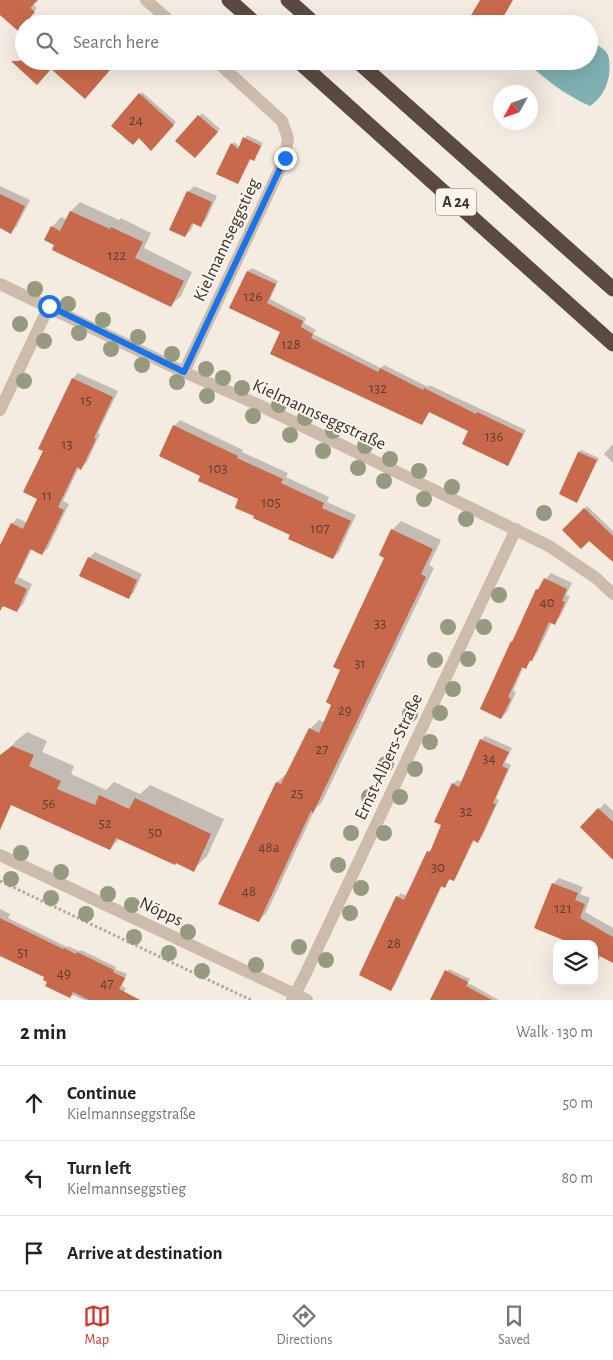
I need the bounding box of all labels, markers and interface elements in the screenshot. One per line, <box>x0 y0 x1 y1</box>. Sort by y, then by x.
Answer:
search box <box>15 15 598 70</box>
icon: search <box>33 29 61 57</box>
text: Search here <box>73 33 159 52</box>
north arrow <box>493 85 538 130</box>
house number: 24 <box>129 113 143 128</box>
route end <box>274 147 297 170</box>
street label: Kielmannseggstieg <box>191 175 264 304</box>
road number: A 24 <box>436 188 476 216</box>
house number: 122 <box>108 248 127 263</box>
house number: 126 <box>243 289 263 304</box>
route start <box>38 295 61 318</box>
house number: 128 <box>281 337 301 352</box>
street label: Kielmannseggstraße <box>250 376 388 454</box>
house number: 132 <box>369 381 387 396</box>
house number: 15 <box>80 393 92 408</box>
house number: 136 <box>485 429 503 444</box>
house number: 13 <box>61 437 73 452</box>
house number: 103 <box>208 461 228 476</box>
house number: 11 <box>42 488 52 503</box>
house number: 105 <box>261 495 281 510</box>
house number: 107 <box>310 521 330 536</box>
house number: 40 <box>539 595 555 610</box>
house number: 33 <box>374 616 386 631</box>
house number: 31 <box>354 656 366 671</box>
street label: Ernst-Albers-Straße <box>352 691 426 823</box>
house number: 29 <box>338 703 352 718</box>
house number: 27 <box>315 742 329 757</box>
house number: 34 <box>482 751 496 766</box>
house number: 25 <box>290 786 304 801</box>
house number: 56 <box>42 796 56 811</box>
house number: 32 <box>459 804 473 819</box>
house number: 52 <box>98 816 112 831</box>
house number: 50 <box>148 825 162 840</box>
house number: 48a <box>258 840 280 855</box>
house number: 30 <box>431 860 445 875</box>
house number: 48 <box>242 884 256 899</box>
street label: Nöpps <box>136 894 186 930</box>
house number: 121 <box>554 901 572 916</box>
house number: 28 <box>387 936 401 951</box>
map controls <box>553 940 598 985</box>
button: layers <box>553 940 598 985</box>
house number: 51 <box>17 945 29 960</box>
house number: 49 <box>57 966 71 981</box>
house number: 47 <box>100 976 114 991</box>
text: 2 min <box>20 1022 67 1043</box>
text: Walk · 130 m <box>516 1024 593 1040</box>
text: Continue <box>67 1084 136 1103</box>
icon: ahead <box>20 1089 48 1117</box>
text: 50 m <box>562 1095 593 1111</box>
text: Kielmannseggstraße <box>67 1106 196 1122</box>
text: Turn left <box>67 1159 131 1178</box>
icon: left <box>20 1164 48 1192</box>
text: 80 m <box>562 1170 593 1186</box>
text: Kielmannseggstieg <box>67 1181 186 1197</box>
icon: arrive <box>20 1239 48 1267</box>
text: Arrive at destination <box>67 1244 223 1263</box>
tab: Map <box>83 1302 111 1349</box>
tab: Directions <box>277 1302 332 1349</box>
tab: Saved <box>498 1302 530 1349</box>

